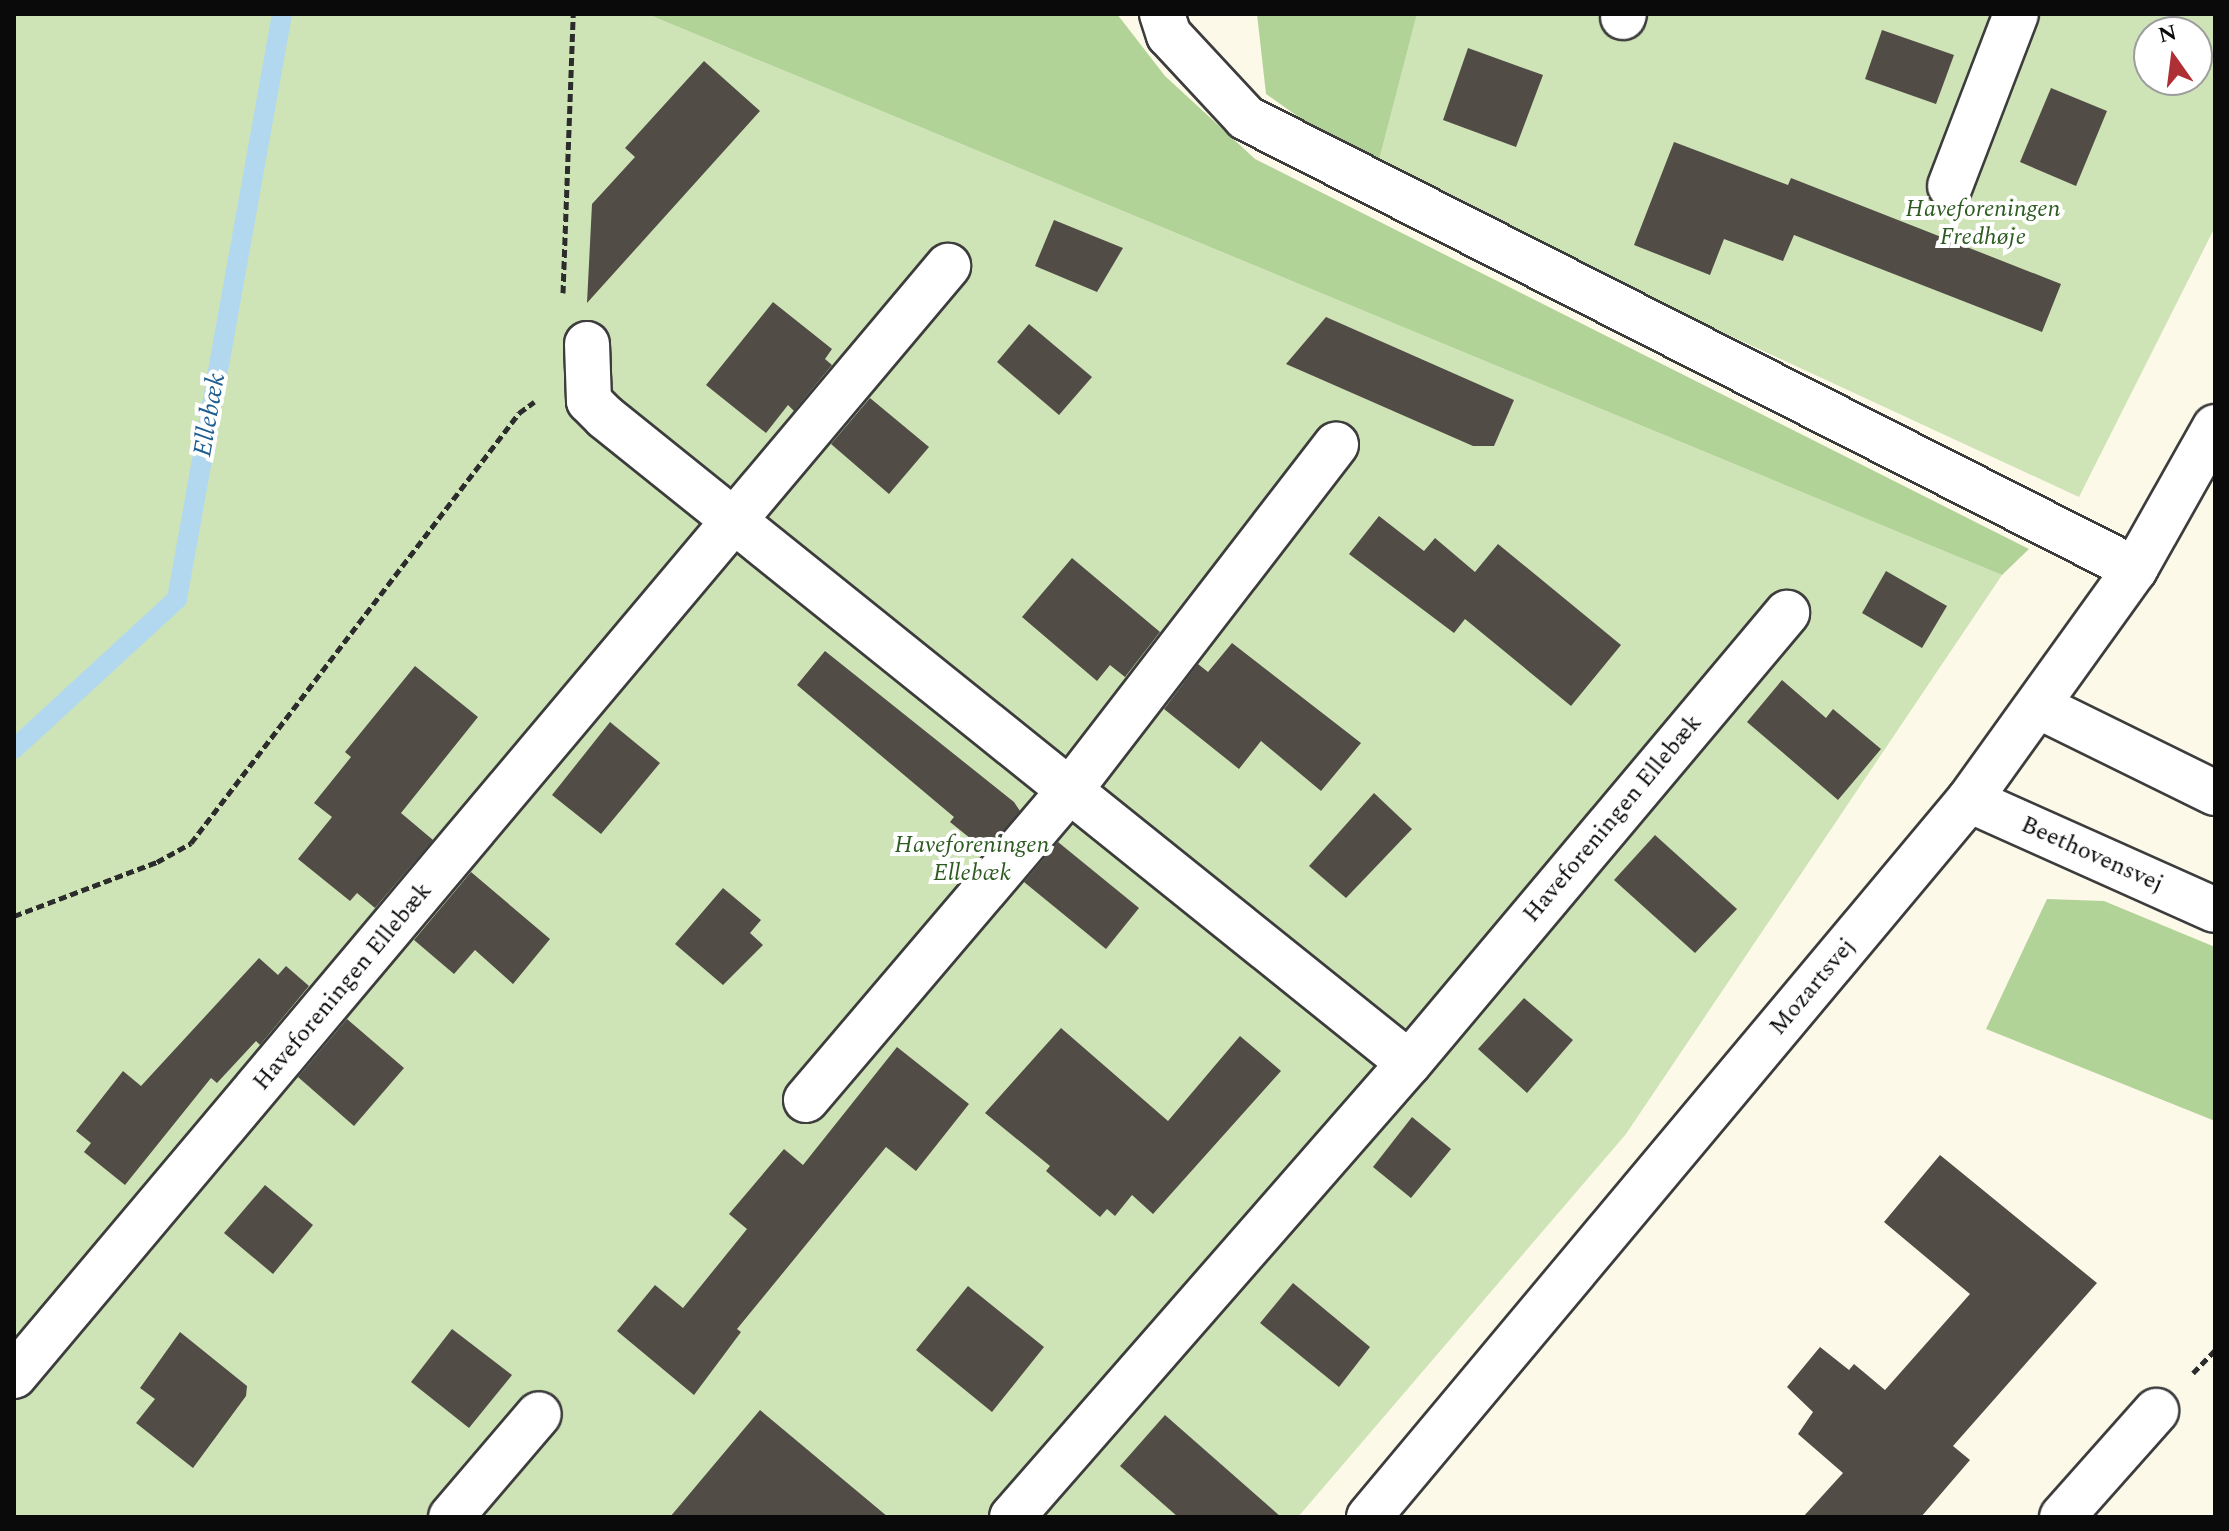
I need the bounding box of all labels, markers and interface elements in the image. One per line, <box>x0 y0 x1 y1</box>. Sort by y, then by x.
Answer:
north arrow <box>2133 16 2213 96</box>
text: N <box>2155 16 2180 52</box>
park label: Haveforeningen Fredhøje <box>1906 196 2060 252</box>
water label: Ellebæk <box>187 371 233 459</box>
street label: Haveforeningen Ellebæk <box>1518 709 1708 929</box>
street label: Beethovensvej <box>2016 811 2168 899</box>
park label: Haveforeningen Ellebæk <box>895 832 1049 888</box>
street label: Haveforeningen Ellebæk <box>248 877 438 1097</box>
street label: Mozartsvej <box>1764 933 1862 1041</box>

